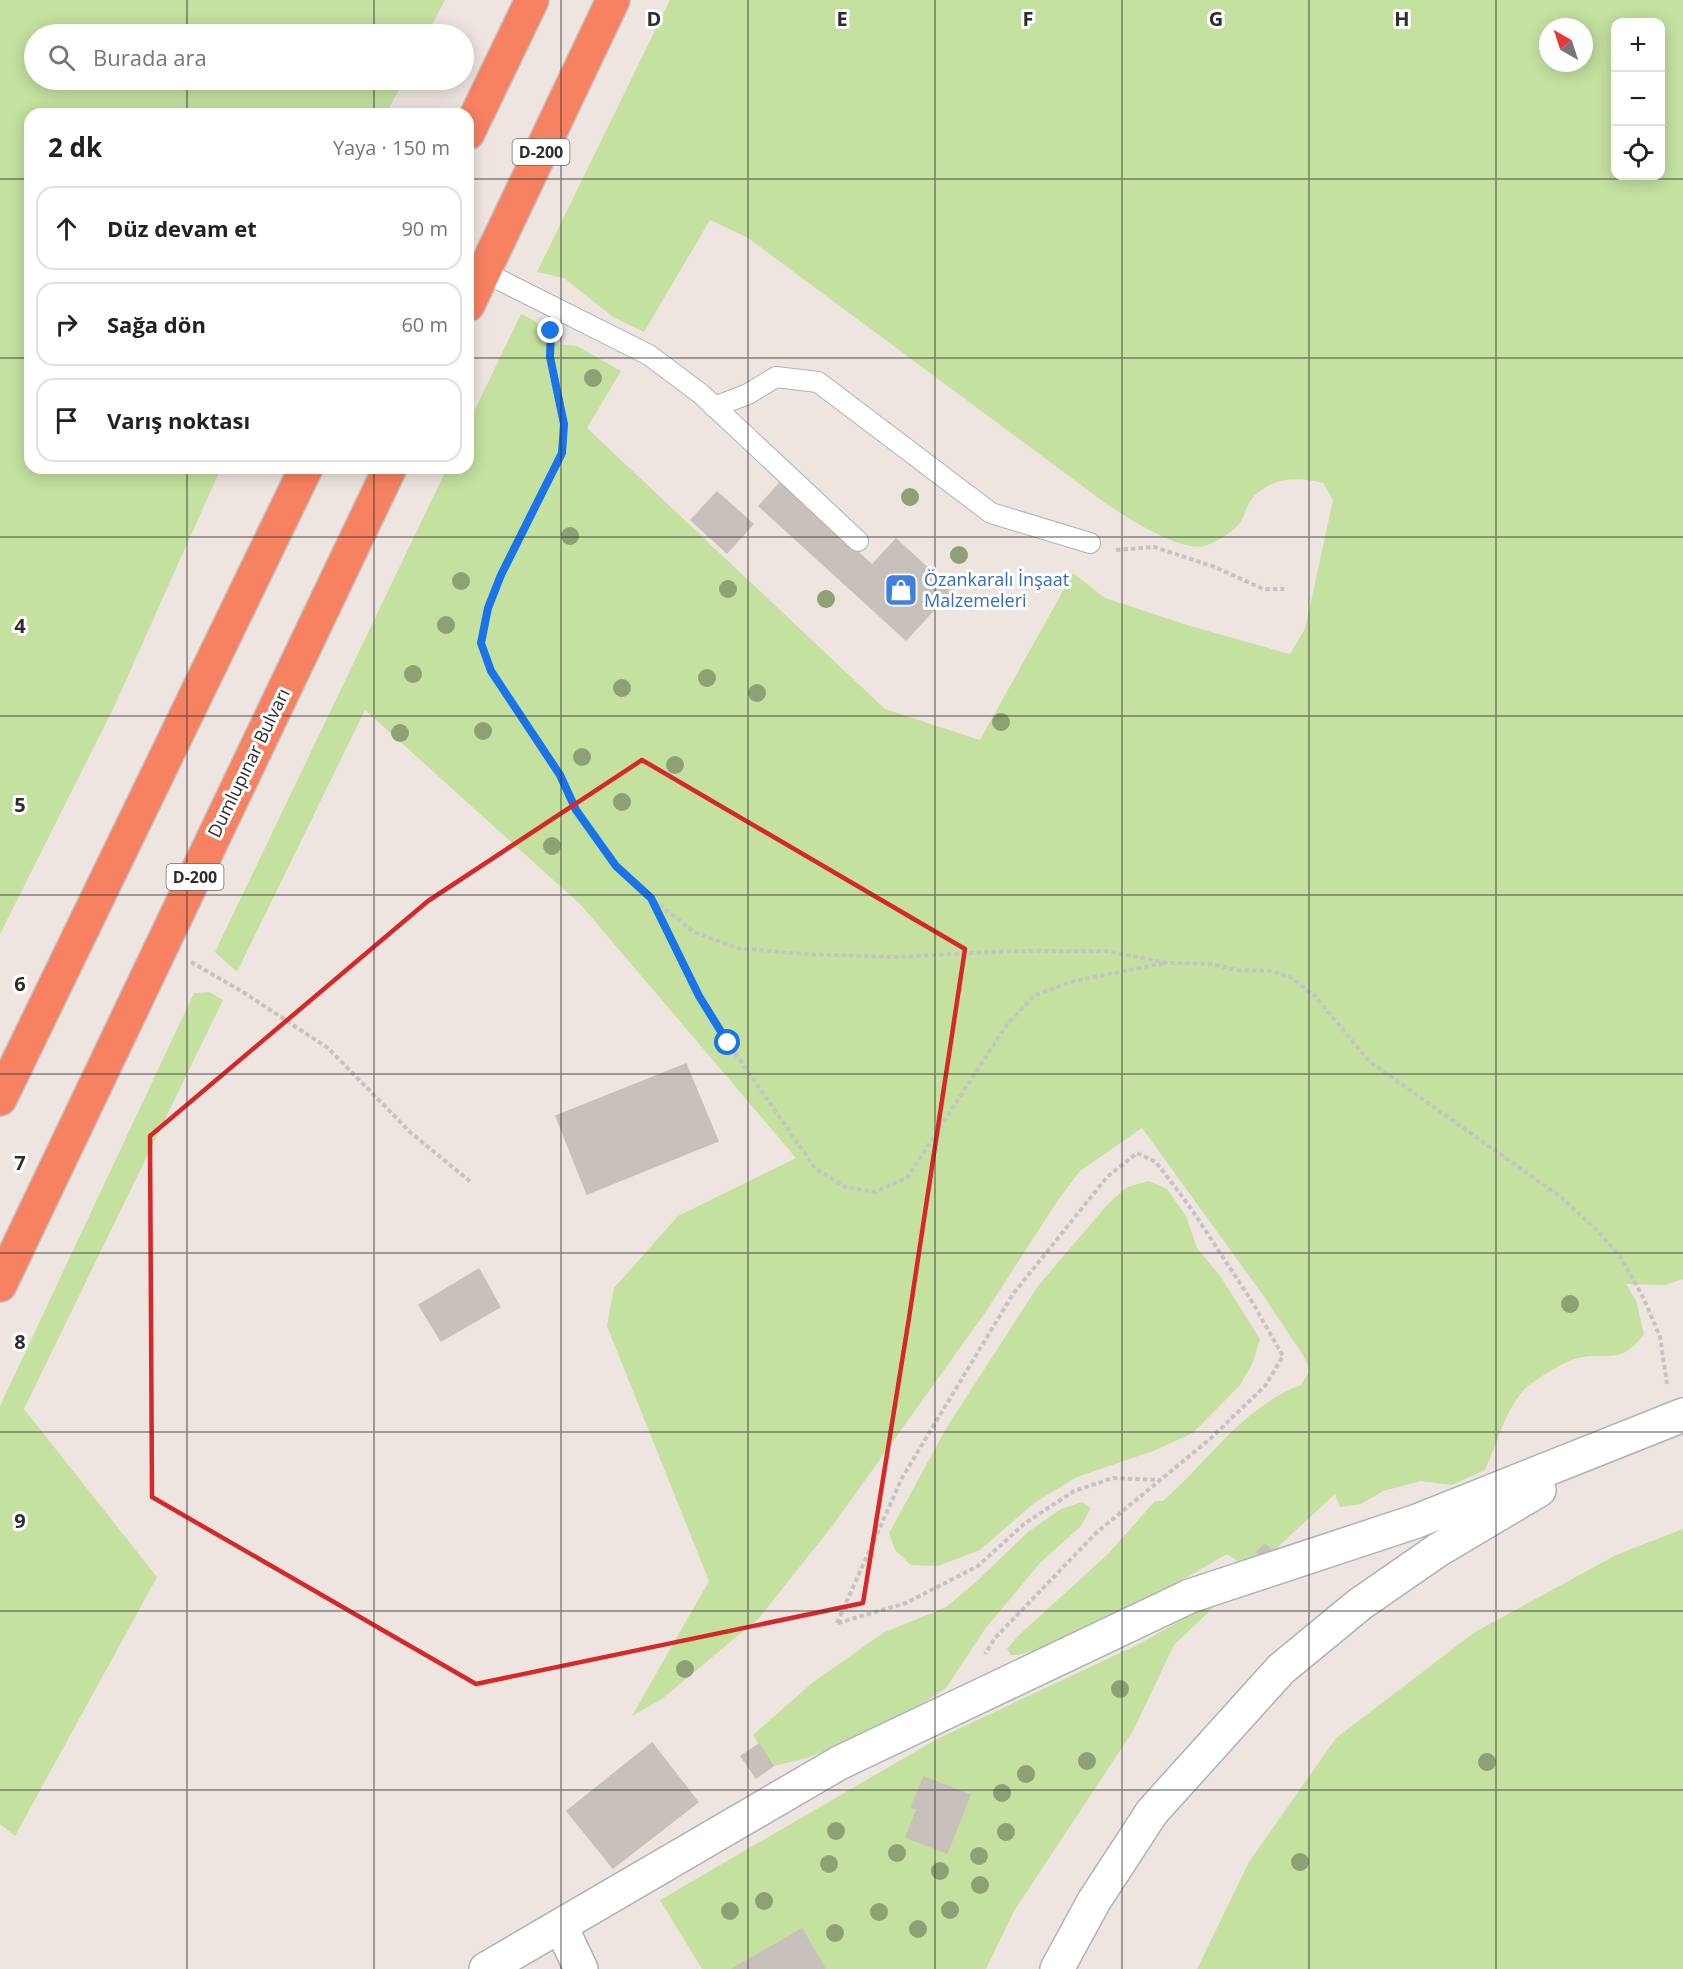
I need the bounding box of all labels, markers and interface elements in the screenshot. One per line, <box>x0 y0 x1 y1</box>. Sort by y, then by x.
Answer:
text: D <box>647 5 661 32</box>
text: E <box>836 5 848 32</box>
text: F <box>1023 5 1033 32</box>
text: G <box>1209 5 1223 32</box>
text: H <box>1394 5 1410 32</box>
north arrow <box>1539 18 1593 72</box>
map controls <box>1611 18 1665 180</box>
button: + <box>1611 18 1665 72</box>
search box <box>24 24 474 90</box>
icon: search <box>45 41 78 74</box>
text: Burada ara <box>93 42 207 72</box>
button: − <box>1611 72 1665 126</box>
button: locate <box>1611 126 1665 180</box>
text: 2 dk <box>48 129 102 165</box>
text: Yaya · 150 m <box>333 134 450 161</box>
road number: D-200 <box>512 139 570 165</box>
icon: ahead <box>50 212 83 245</box>
text: Düz devam et <box>107 213 257 243</box>
text: 90 m <box>401 215 448 242</box>
icon: right <box>50 308 83 341</box>
text: Sağa dön <box>107 309 206 339</box>
text: 60 m <box>401 311 448 338</box>
route end <box>537 317 563 343</box>
icon: arrive <box>50 404 83 437</box>
text: Varış noktası <box>107 405 250 435</box>
place label: Özankaralı İnşaat Malzemeleri <box>924 567 1069 612</box>
shop icon: Özankaralı İnşaat Malzemeleri <box>883 572 919 608</box>
text: 4 <box>14 612 26 639</box>
street label: Dumlupınar Bulvarı <box>202 684 295 841</box>
text: 5 <box>14 791 26 818</box>
road number: D-200 <box>166 864 224 890</box>
text: 6 <box>14 970 26 997</box>
route start <box>714 1029 740 1055</box>
text: 7 <box>14 1149 26 1176</box>
text: 8 <box>14 1328 26 1355</box>
text: 9 <box>14 1507 26 1534</box>

